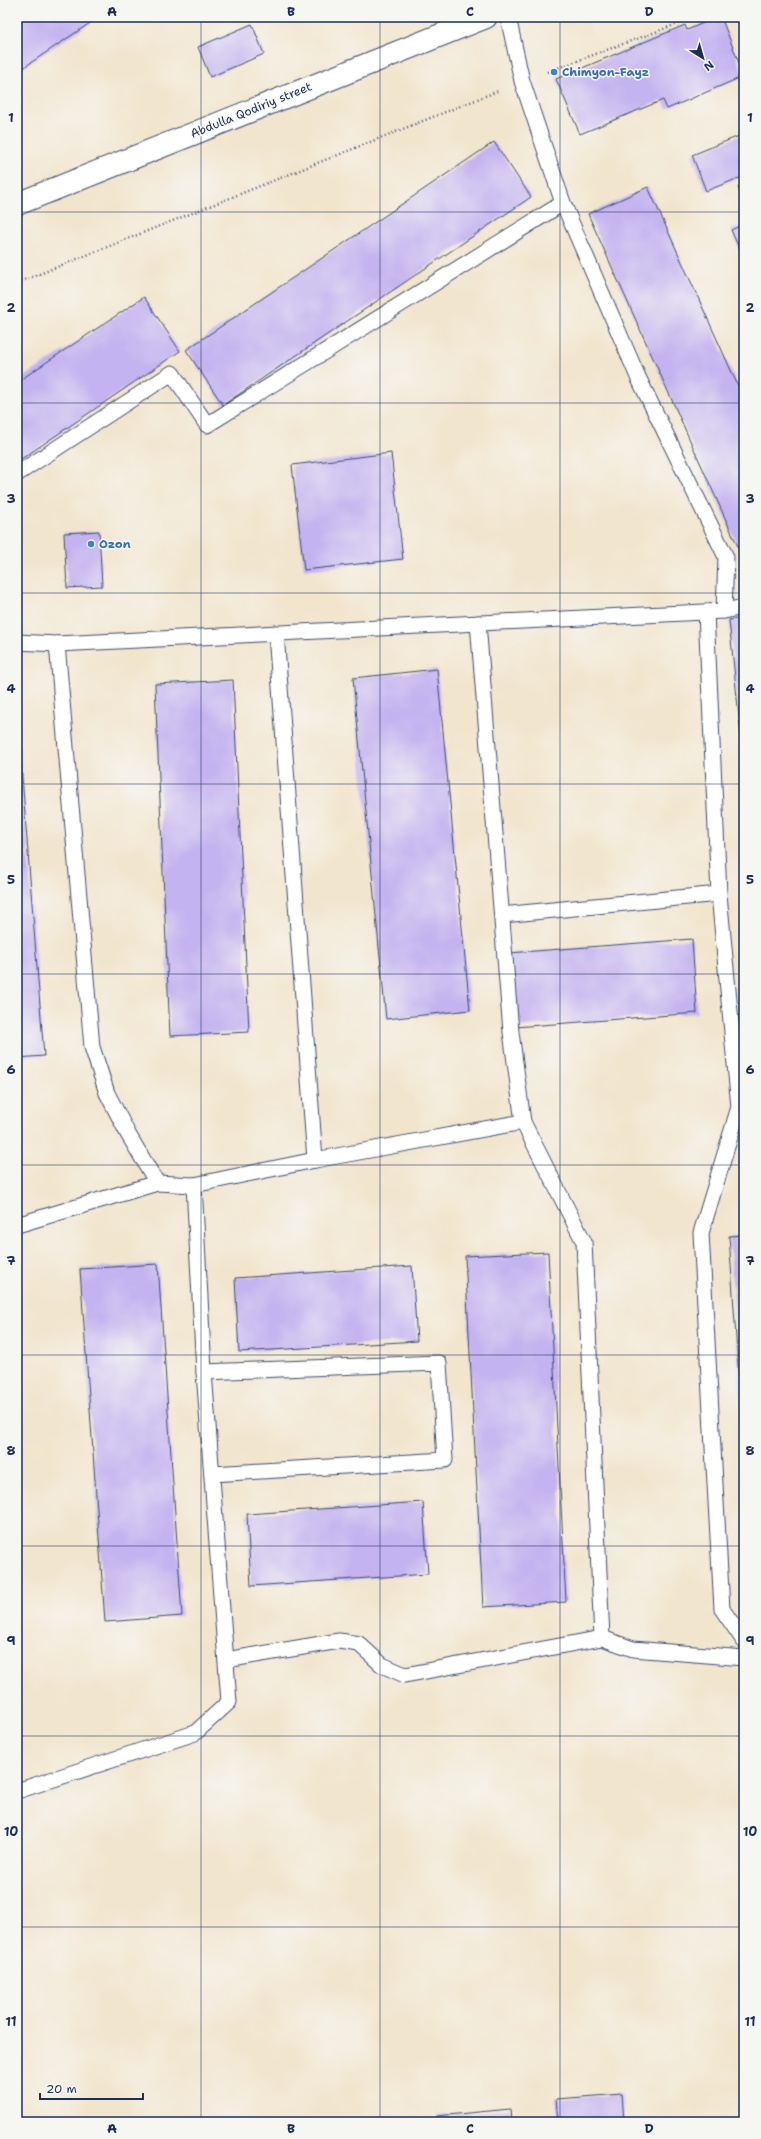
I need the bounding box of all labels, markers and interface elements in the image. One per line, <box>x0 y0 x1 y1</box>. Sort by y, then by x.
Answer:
text: A <box>107 3 117 20</box>
text: B <box>287 3 295 20</box>
text: C <box>466 3 474 20</box>
text: D <box>644 3 654 20</box>
north arrow <box>683 38 723 78</box>
text: N <box>700 57 717 74</box>
place label: Chimyon-Fayz <box>562 64 649 80</box>
marker: Chimyon-Fayz <box>549 67 559 77</box>
street label: Abdulla Qodiriy street <box>188 78 314 142</box>
text: 1 <box>8 109 14 126</box>
text: 1 <box>747 109 753 126</box>
text: 2 <box>6 299 16 316</box>
text: 2 <box>745 299 755 316</box>
text: 3 <box>6 490 16 507</box>
text: 3 <box>745 490 755 507</box>
place label: Ozon <box>99 536 131 552</box>
marker: Ozon <box>86 539 96 549</box>
text: 4 <box>6 680 16 697</box>
text: 4 <box>745 680 755 697</box>
text: 5 <box>7 871 15 888</box>
text: 5 <box>746 871 754 888</box>
text: 6 <box>6 1061 16 1078</box>
text: 6 <box>745 1061 755 1078</box>
text: 7 <box>6 1252 16 1269</box>
text: 7 <box>745 1252 755 1269</box>
text: 8 <box>6 1442 16 1459</box>
text: 8 <box>745 1442 755 1459</box>
text: 9 <box>6 1632 16 1649</box>
text: 9 <box>745 1632 755 1649</box>
text: 10 <box>4 1823 18 1840</box>
text: 10 <box>743 1823 757 1840</box>
text: 11 <box>5 2013 17 2030</box>
text: 11 <box>744 2013 756 2030</box>
scale bar <box>40 2075 143 2101</box>
text: 20 m <box>46 2081 77 2097</box>
text: A <box>107 2120 117 2137</box>
text: B <box>287 2120 295 2137</box>
text: C <box>466 2120 474 2137</box>
text: D <box>644 2120 654 2137</box>

